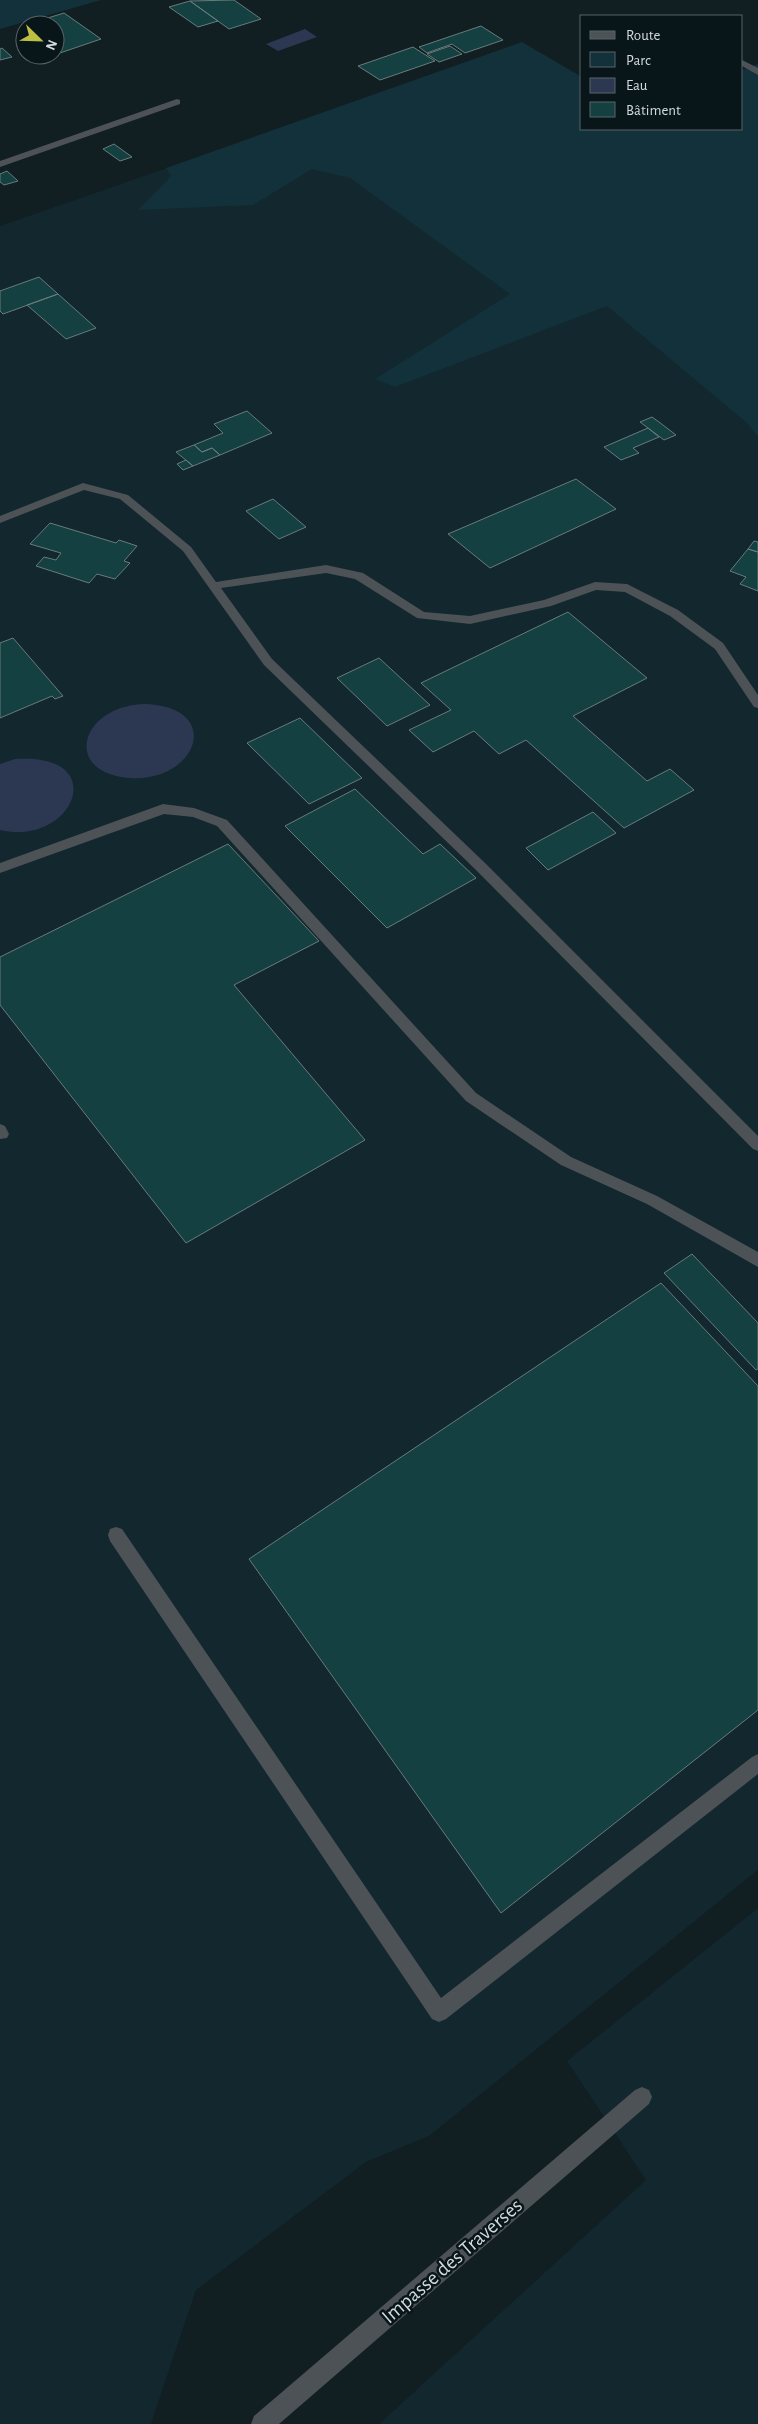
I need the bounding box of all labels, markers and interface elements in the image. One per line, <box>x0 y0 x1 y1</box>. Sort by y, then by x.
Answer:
north arrow <box>15 15 65 65</box>
legend <box>580 15 743 130</box>
text: Route <box>626 28 660 43</box>
text: N <box>43 37 59 52</box>
text: Parc <box>626 53 651 68</box>
text: Eau <box>626 78 648 93</box>
text: Bâtiment <box>626 103 681 118</box>
street label: Impasse des Traverses <box>378 2195 526 2327</box>

